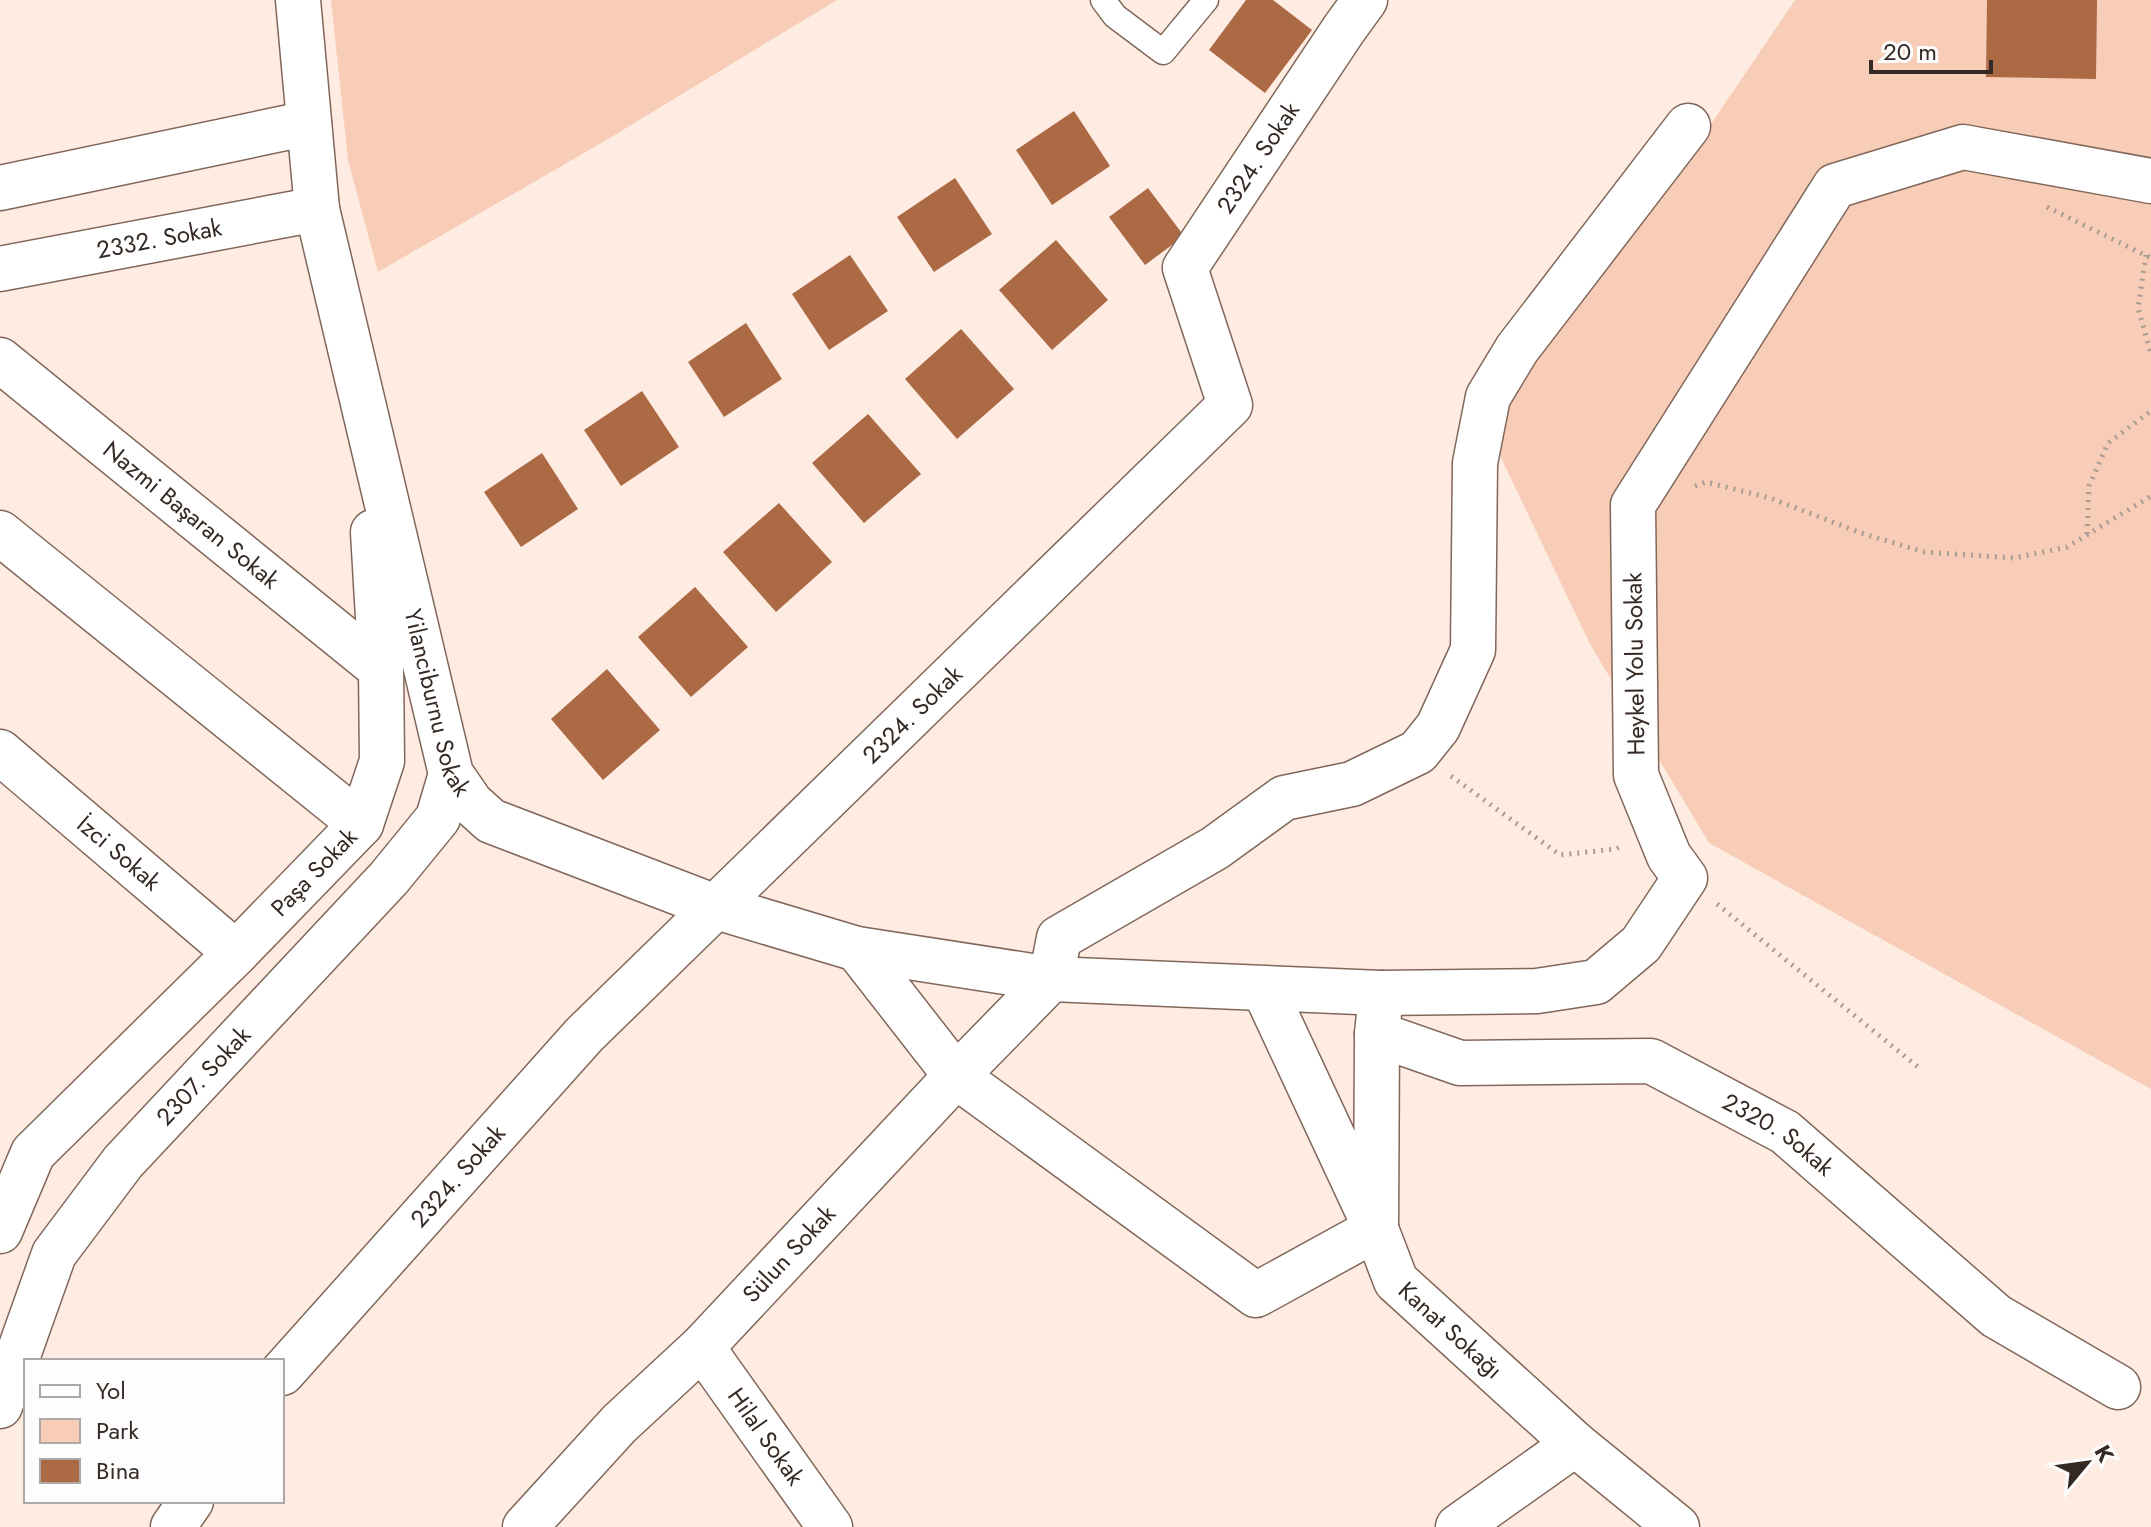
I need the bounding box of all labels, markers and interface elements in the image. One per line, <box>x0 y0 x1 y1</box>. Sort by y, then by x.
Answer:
scale bar <box>1871 24 1991 74</box>
text: 20 m <box>1883 34 1937 69</box>
street label: 2324. Sokak <box>1208 94 1308 221</box>
street label: 2332. Sokak <box>93 209 225 267</box>
street label: Nazmi Başaran Sokak <box>96 432 287 597</box>
street label: Heykel Yolu Sokak <box>1615 572 1654 756</box>
street label: Yilanciburnu Sokak <box>395 605 480 804</box>
street label: 2324. Sokak <box>854 657 970 771</box>
street label: İzci Sokak <box>70 807 169 899</box>
street label: Paşa Sokak <box>262 819 365 924</box>
street label: 2307. Sokak <box>148 1018 259 1133</box>
street label: 2320. Sokak <box>1716 1084 1842 1184</box>
street label: 2324. Sokak <box>402 1116 513 1235</box>
street label: Sülun Sokak <box>734 1197 844 1310</box>
street label: Kanat Sokağı <box>1391 1273 1511 1387</box>
legend <box>24 1359 284 1503</box>
text: Yol <box>96 1373 126 1408</box>
street label: Hilal Sokak <box>719 1381 813 1493</box>
text: Park <box>96 1413 139 1448</box>
north arrow <box>2047 1423 2127 1503</box>
text: K <box>2087 1439 2123 1468</box>
text: Bina <box>96 1453 140 1488</box>

